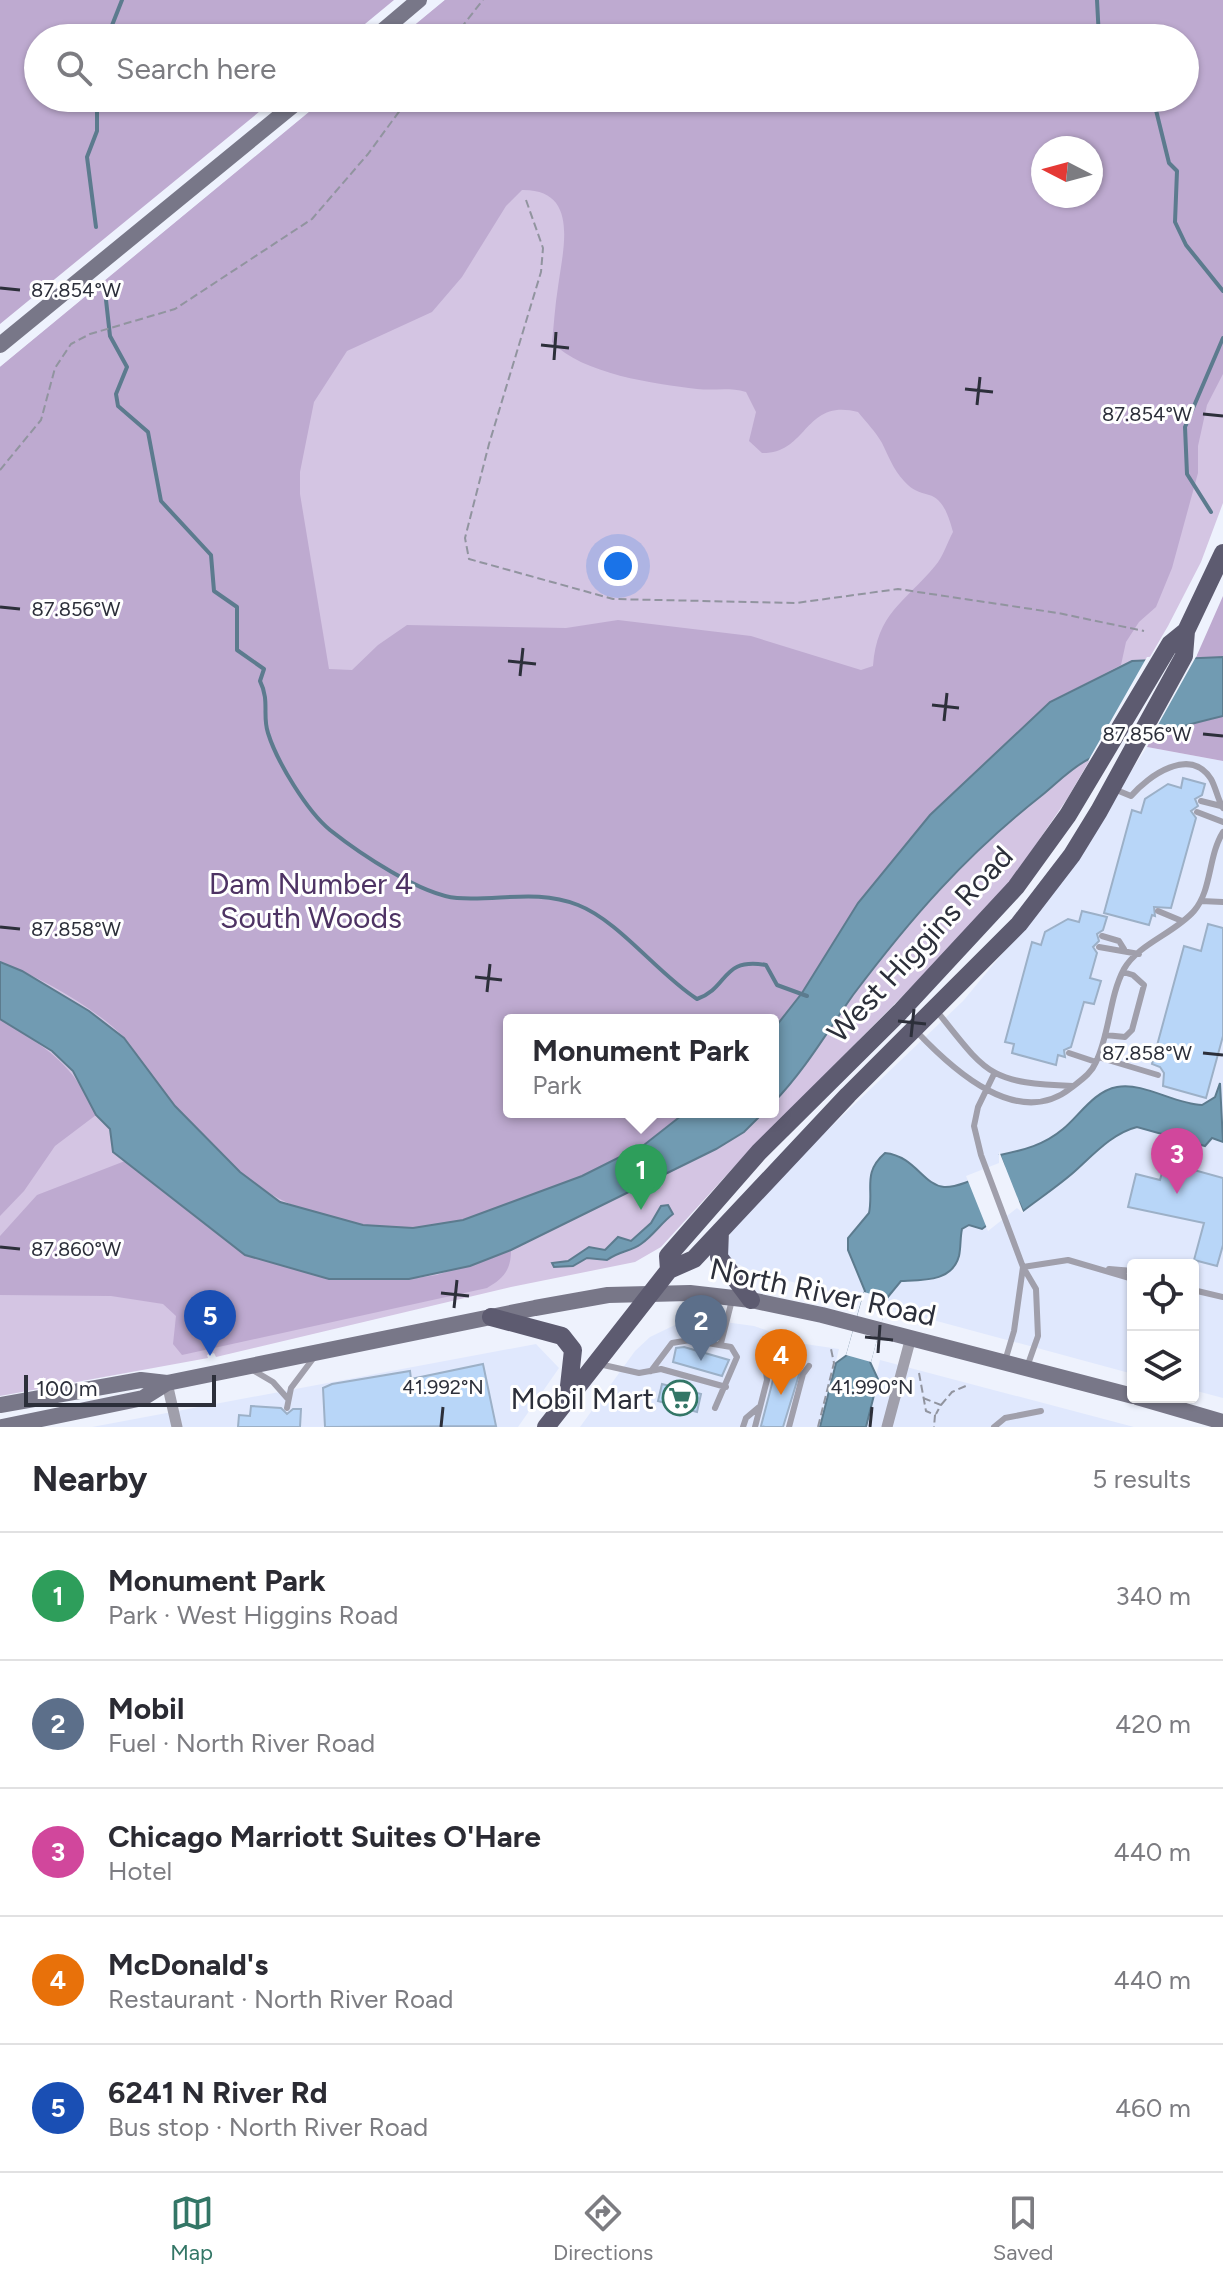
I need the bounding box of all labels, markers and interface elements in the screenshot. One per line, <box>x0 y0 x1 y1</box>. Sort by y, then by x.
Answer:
search box <box>24 24 1199 112</box>
icon: search <box>52 46 96 90</box>
text: Search here <box>116 50 276 87</box>
north arrow <box>1031 136 1103 208</box>
text: 87.854°W <box>31 278 121 302</box>
text: 87.854°W <box>1102 402 1192 426</box>
your location <box>598 546 638 586</box>
text: 87.856°W <box>32 597 120 621</box>
text: 87.856°W <box>1103 722 1191 746</box>
street label: West Higgins Road <box>819 838 1021 1050</box>
park label: Dam Number 4 South Woods <box>209 865 413 936</box>
text: 87.858°W <box>31 917 121 941</box>
popup <box>503 1014 779 1118</box>
text: Monument Park <box>532 1032 750 1069</box>
text: 87.858°W <box>1102 1041 1192 1065</box>
text: Park <box>532 1069 582 1101</box>
pin: 3 <box>1151 1128 1203 1194</box>
pin: 1 <box>615 1144 667 1210</box>
text: 87.860°W <box>31 1237 121 1261</box>
street label: North River Road <box>707 1250 939 1334</box>
map controls <box>1127 1259 1199 1403</box>
button: locate <box>1127 1259 1199 1331</box>
pin: 5 <box>184 1290 236 1356</box>
pin: 2 <box>675 1295 727 1361</box>
pin: 4 <box>755 1329 807 1395</box>
button: layers <box>1127 1331 1199 1403</box>
scale bar <box>24 1371 216 1407</box>
text: 100 m <box>36 1375 97 1402</box>
text: 41.992°N <box>402 1375 484 1399</box>
text: 41.990°N <box>830 1375 914 1399</box>
supermarket icon: Mobil Mart <box>661 1379 699 1417</box>
place label: Mobil Mart <box>511 1380 654 1417</box>
text: Nearby <box>32 1459 147 1500</box>
text: 5 results <box>1092 1463 1191 1495</box>
text: Monument Park <box>108 1562 326 1599</box>
text: 1 <box>53 1580 63 1612</box>
text: 340 m <box>1115 1580 1191 1612</box>
text: Park · West Higgins Road <box>108 1599 398 1631</box>
text: Mobil <box>108 1690 184 1727</box>
text: 2 <box>50 1708 66 1740</box>
text: 420 m <box>1115 1708 1191 1740</box>
text: Fuel · North River Road <box>108 1727 375 1759</box>
text: Chicago Marriott Suites O'Hare <box>108 1818 541 1855</box>
text: 3 <box>51 1836 65 1868</box>
text: 440 m <box>1113 1836 1191 1868</box>
text: Hotel <box>108 1855 172 1887</box>
text: McDonald's <box>108 1946 268 1983</box>
text: 4 <box>50 1964 66 1996</box>
text: 440 m <box>1113 1964 1191 1996</box>
text: Restaurant · North River Road <box>108 1983 453 2015</box>
text: 6241 N River Rd <box>108 2074 328 2111</box>
text: 5 <box>50 2092 66 2124</box>
text: 460 m <box>1115 2092 1191 2124</box>
text: Bus stop · North River Road <box>108 2111 428 2143</box>
tab: Map <box>170 2191 214 2266</box>
tab: Directions <box>553 2191 653 2266</box>
tab: Saved <box>993 2191 1053 2266</box>

